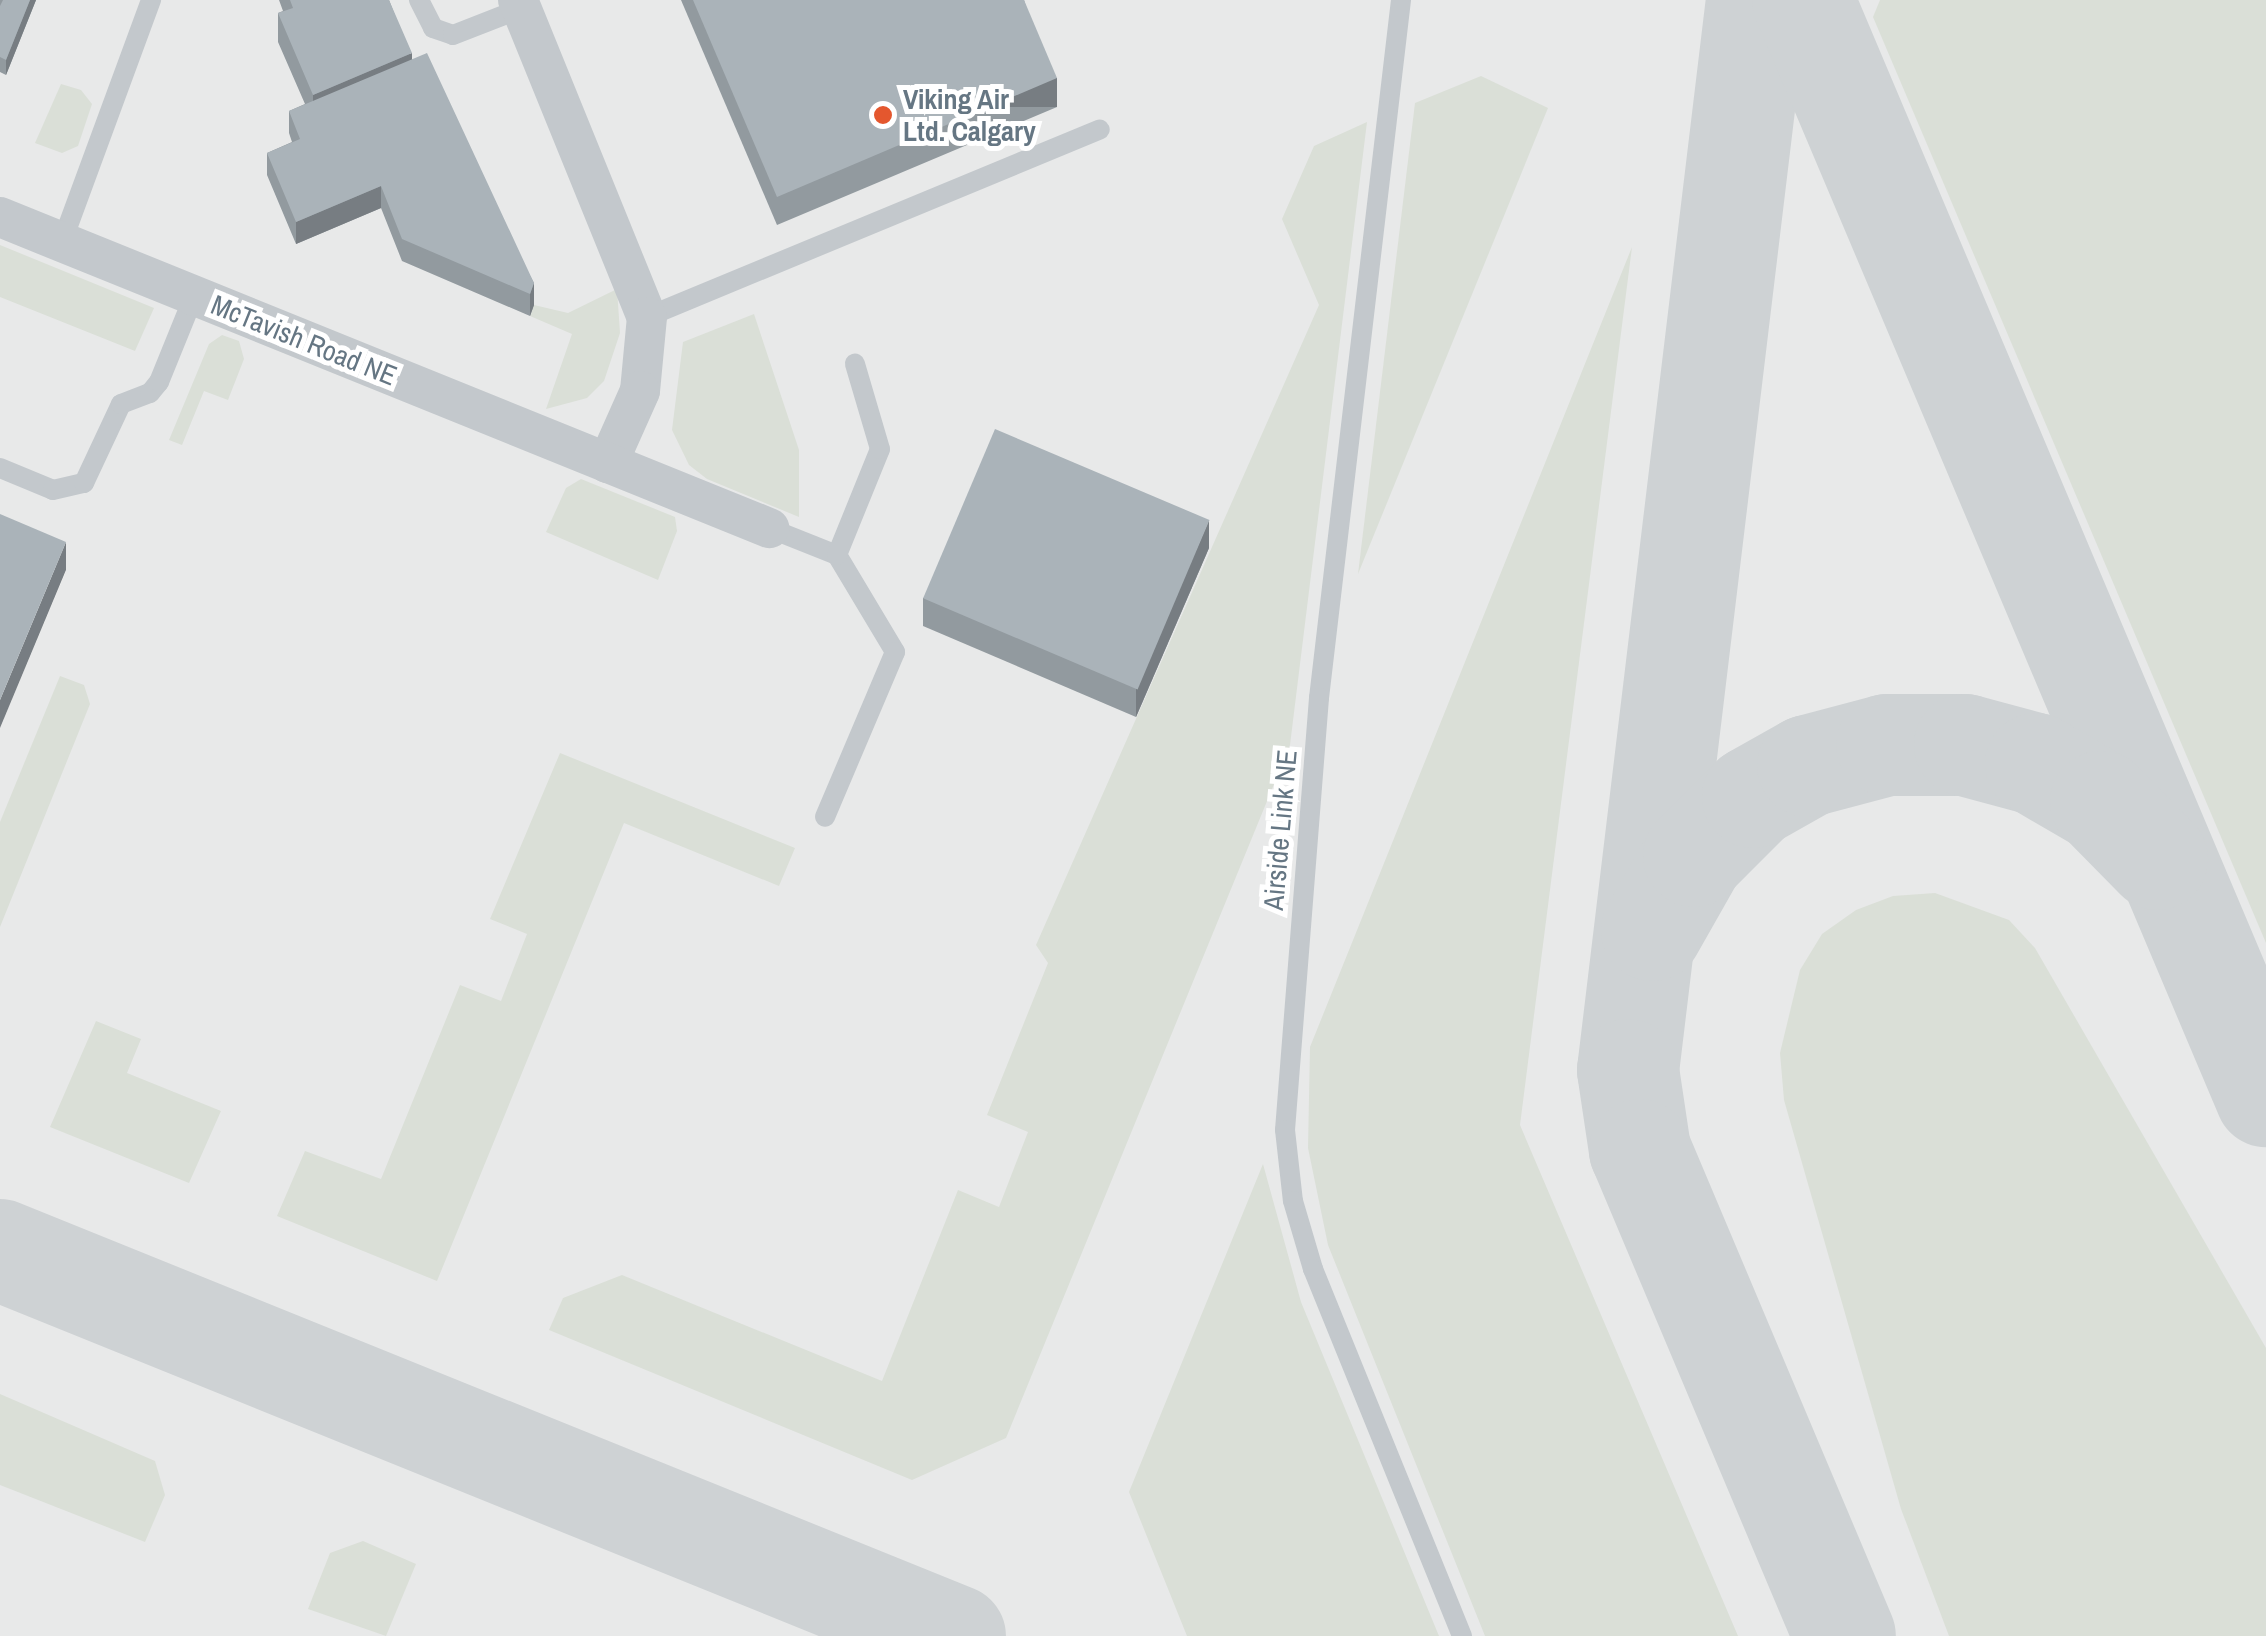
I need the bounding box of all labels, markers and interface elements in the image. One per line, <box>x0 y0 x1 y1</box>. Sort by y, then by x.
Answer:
place label: Viking Air Ltd. Calgary <box>903 82 1036 148</box>
marker: Viking Air Ltd. Calgary <box>872 104 894 126</box>
street label: McTavish Road NE <box>206 288 402 392</box>
street label: Airside Link NE <box>1256 748 1304 912</box>

